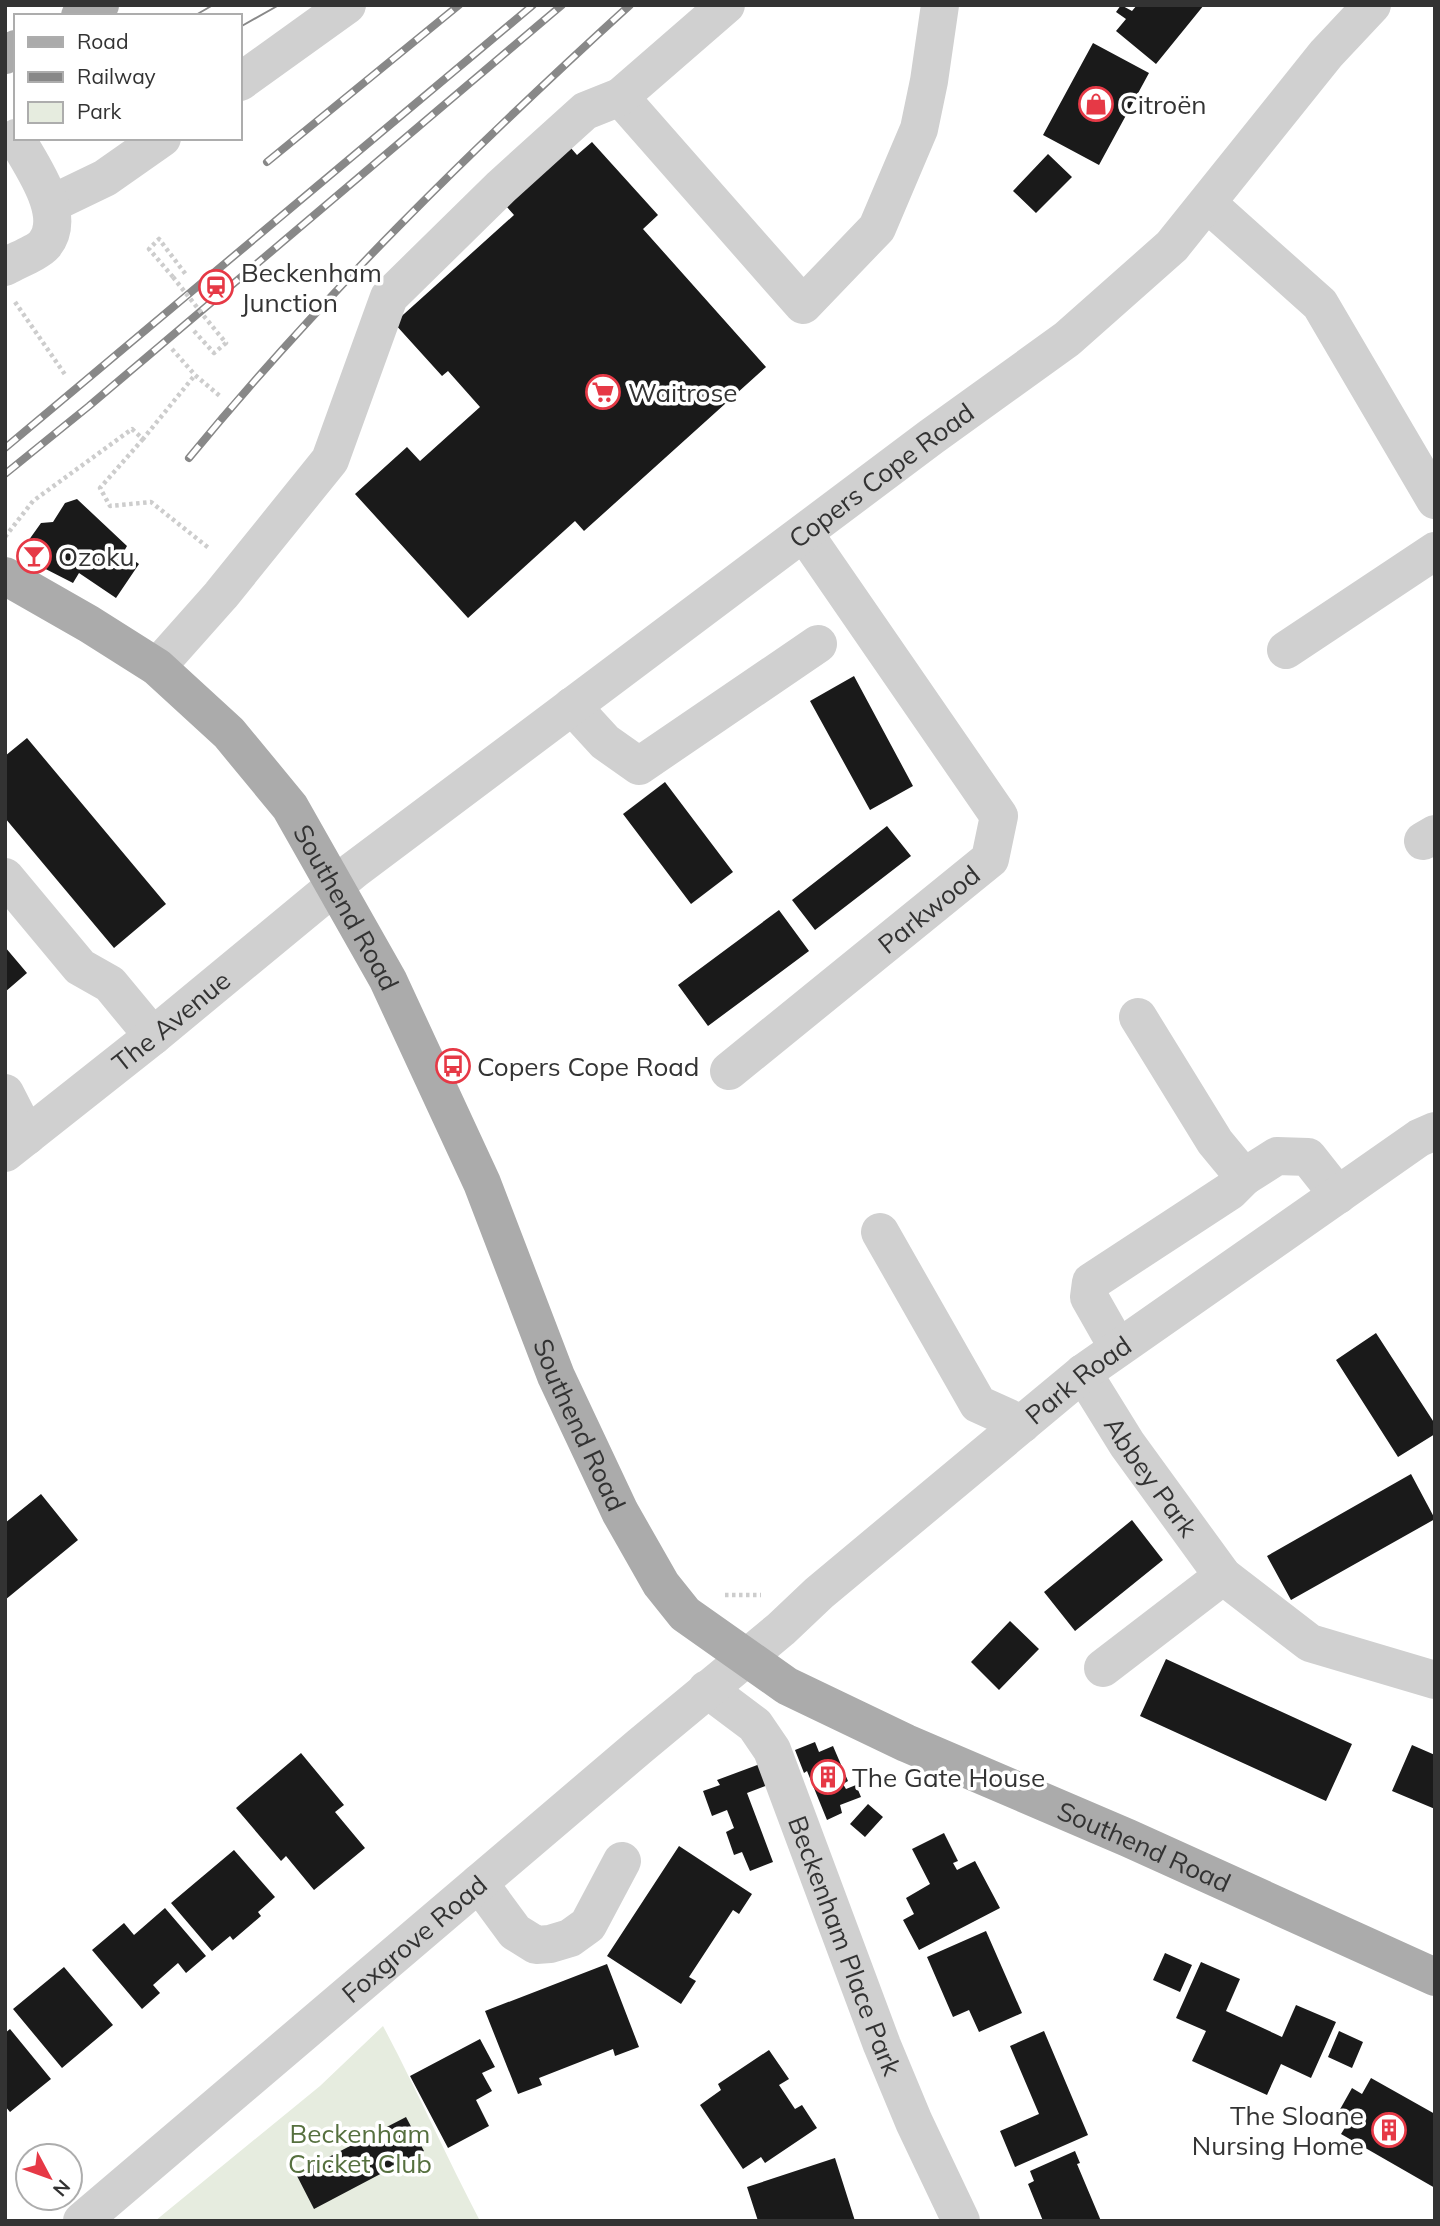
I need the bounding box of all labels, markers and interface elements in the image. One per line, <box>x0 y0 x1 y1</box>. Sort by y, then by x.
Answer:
legend <box>14 14 242 140</box>
text: Road <box>77 28 128 54</box>
text: Railway <box>77 63 156 89</box>
shop icon: Citroën <box>1077 85 1115 123</box>
place label: Citroën <box>1120 88 1207 121</box>
text: Park <box>77 98 121 124</box>
place label: Beckenham Junction <box>241 256 382 319</box>
station icon: Beckenham Junction <box>197 268 235 306</box>
supermarket icon: Waitrose <box>584 373 622 411</box>
place label: Waitrose <box>628 376 737 409</box>
street label: Copers Cope Road <box>782 395 980 555</box>
bar icon: Ozoku <box>15 537 53 575</box>
place label: Ozoku <box>58 540 135 573</box>
street label: Southend Road <box>287 818 407 995</box>
street label: Parkwood <box>871 858 986 960</box>
street label: The Avenue <box>105 963 236 1079</box>
bus stop icon: Copers Cope Road <box>434 1047 472 1085</box>
place label: Copers Cope Road <box>477 1050 699 1083</box>
street label: Park Road <box>1018 1328 1137 1431</box>
street label: Southend Road <box>527 1334 634 1516</box>
street label: Abbey Park <box>1097 1410 1206 1543</box>
building icon: The Gate House <box>809 1758 847 1796</box>
place label: The Gate House <box>852 1761 1045 1794</box>
street label: Southend Road <box>1053 1793 1236 1899</box>
street label: Beckenham Place Park <box>781 1811 909 2081</box>
street label: Foxgrove Road <box>335 1867 493 2009</box>
place label: The Sloane Nursing Home <box>1192 2099 1364 2162</box>
building icon: The Sloane Nursing Home <box>1370 2111 1408 2149</box>
park label: Beckenham Cricket Club <box>288 2117 432 2180</box>
north arrow <box>14 2142 84 2212</box>
text: N <box>48 2175 76 2201</box>

